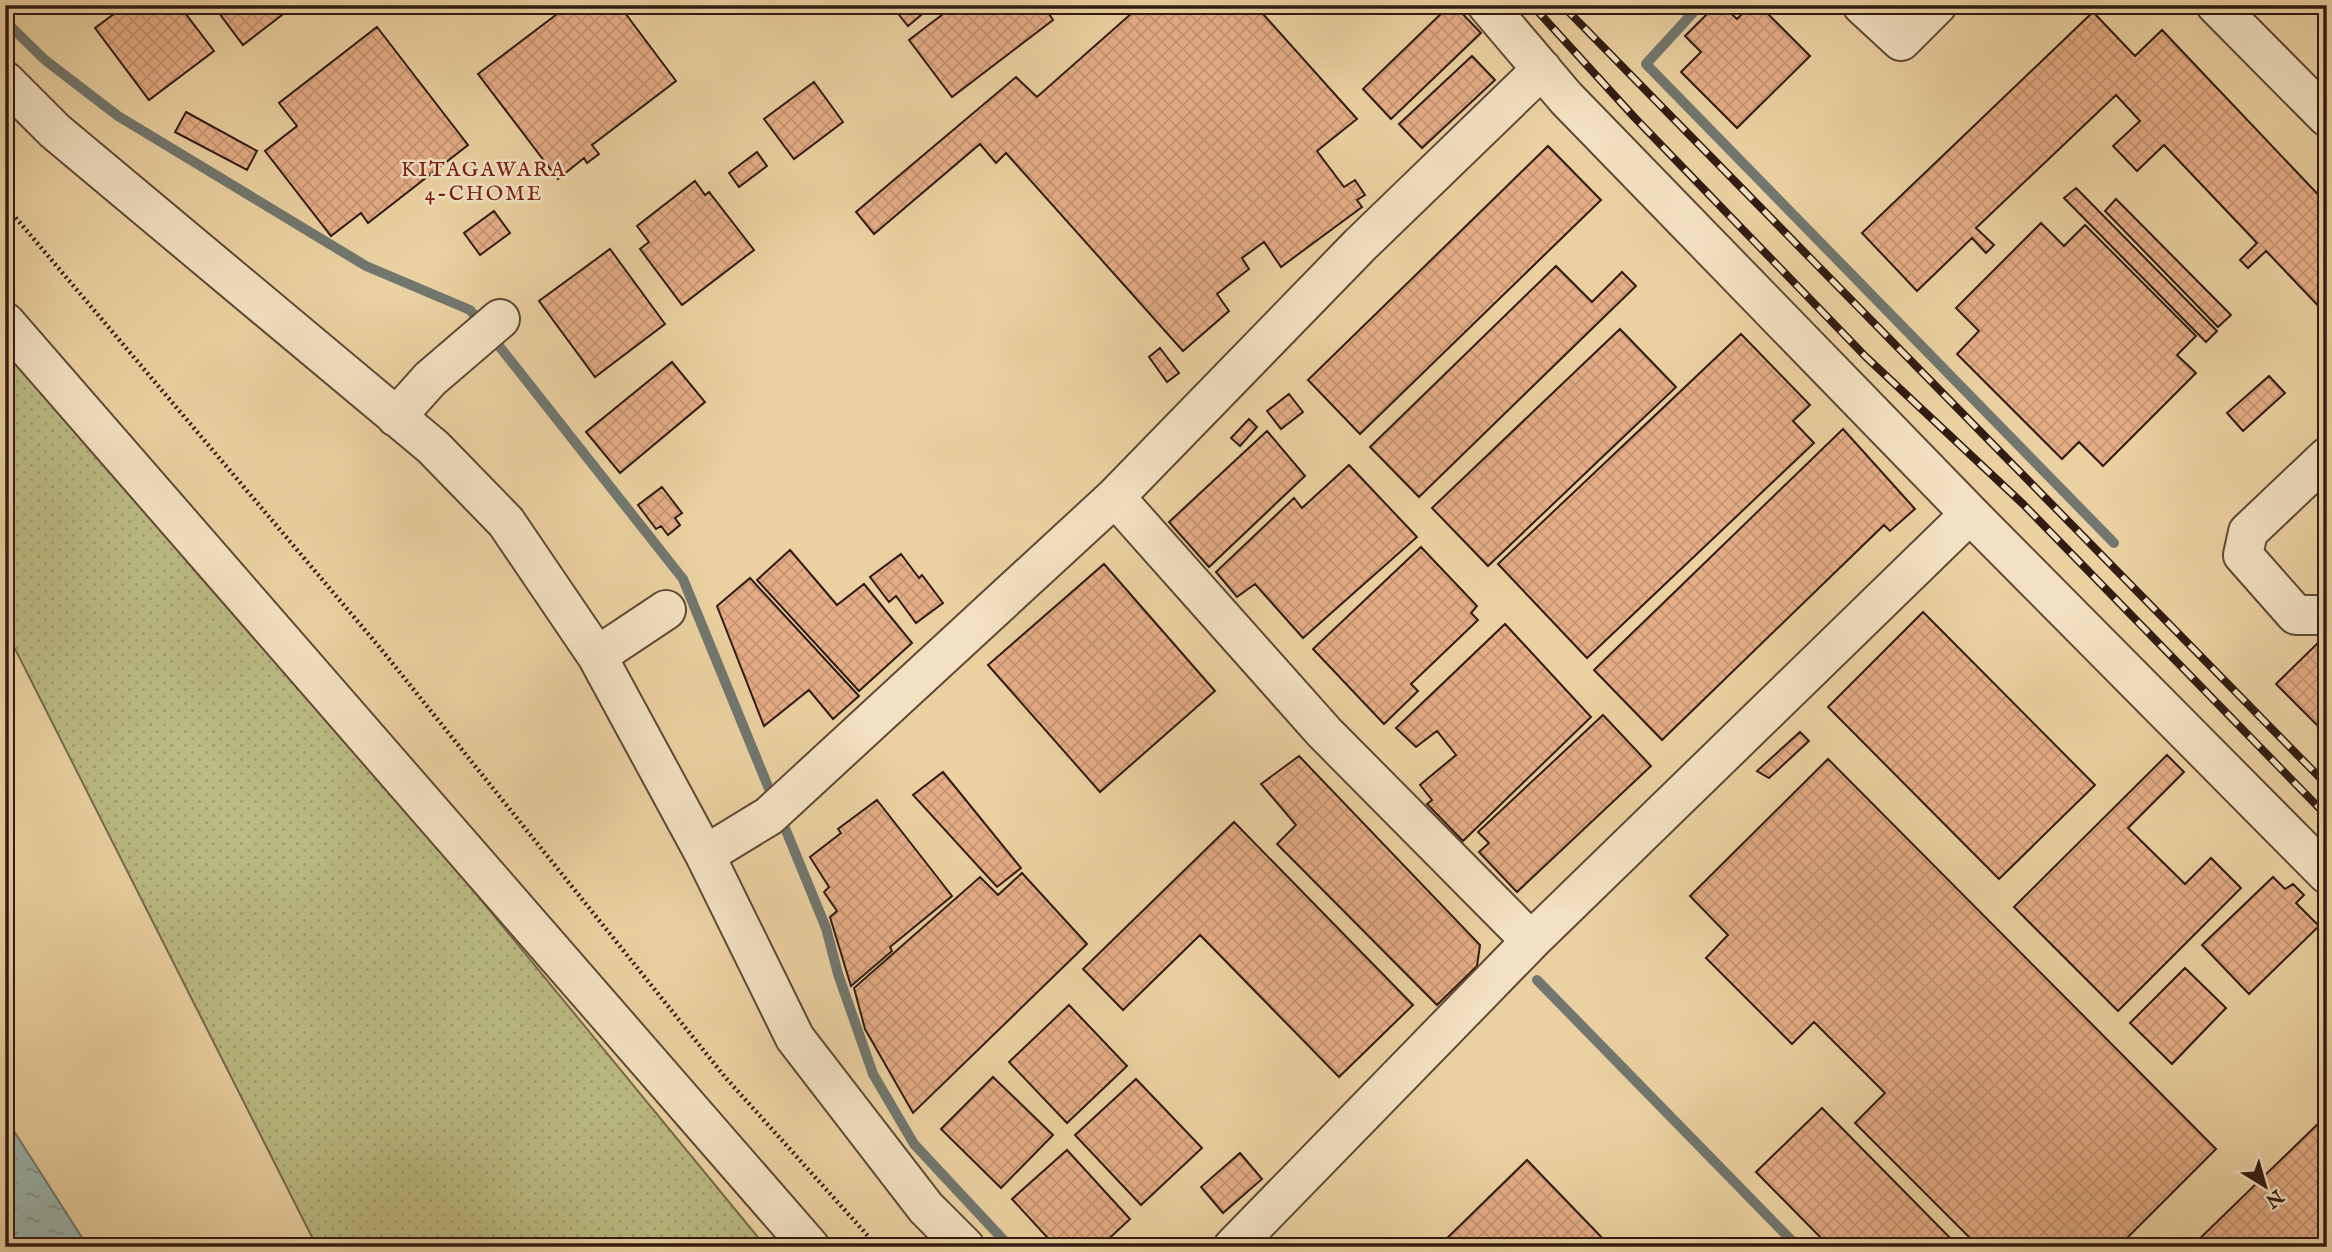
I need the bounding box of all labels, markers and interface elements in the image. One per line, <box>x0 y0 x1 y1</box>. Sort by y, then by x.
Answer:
district label: KITAGAWARA 4-CHOME <box>401 157 567 208</box>
north arrow <box>2230 1150 2300 1220</box>
text: N <box>2260 1183 2289 1213</box>

